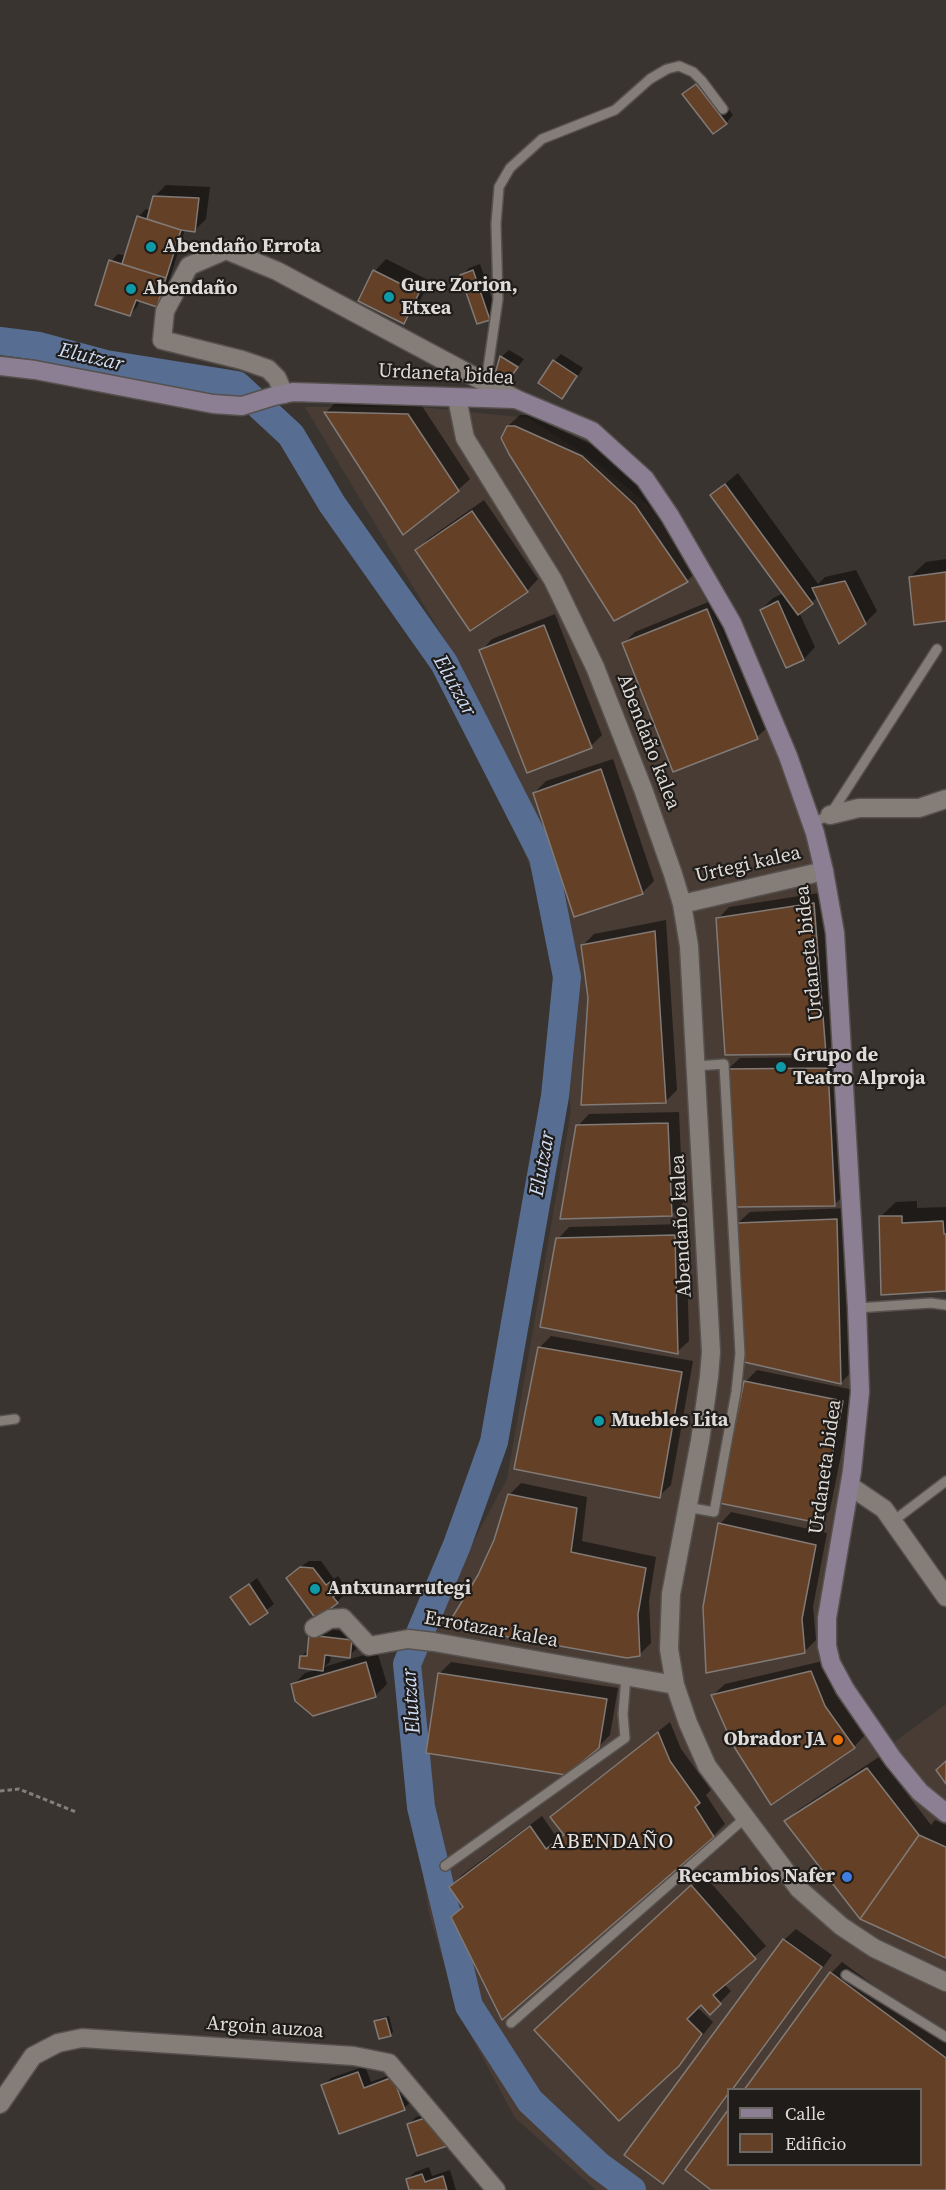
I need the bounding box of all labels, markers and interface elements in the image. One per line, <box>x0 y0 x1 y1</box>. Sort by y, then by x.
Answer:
place label: Abendaño Errota <box>163 235 321 259</box>
marker: Abendaño Errota <box>144 240 158 254</box>
place label: Gure Zorion, Etxea <box>401 274 518 321</box>
place label: Abendaño <box>143 277 237 301</box>
marker: Abendaño <box>124 282 138 296</box>
marker: Gure Zorion, Etxea <box>382 290 396 304</box>
water label: Elutzar <box>56 338 126 378</box>
street label: Urdaneta bidea <box>377 359 515 391</box>
water label: Elutzar <box>427 651 481 721</box>
street label: Abendaño kalea <box>611 671 685 813</box>
street label: Urtegi kalea <box>693 841 803 889</box>
street label: Urdaneta bidea <box>791 884 829 1022</box>
place label: Grupo de Teatro Alproja <box>793 1044 926 1091</box>
marker: Grupo de Teatro Alproja <box>774 1060 788 1074</box>
water label: Elutzar <box>525 1129 561 1199</box>
street label: Abendaño kalea <box>666 1154 698 1298</box>
street label: Urdaneta bidea <box>805 1398 847 1536</box>
place label: Muebles Lita <box>611 1409 728 1433</box>
marker: Muebles Lita <box>592 1414 606 1428</box>
place label: Antxunarrutegi <box>327 1577 471 1601</box>
marker: Antxunarrutegi <box>308 1582 322 1596</box>
street label: Errotazar kalea <box>422 1606 560 1654</box>
water label: Elutzar <box>397 1667 427 1735</box>
place label: Obrador JA <box>723 1728 826 1752</box>
marker: Obrador JA <box>831 1733 845 1747</box>
district label: ABENDAÑO <box>551 1830 675 1856</box>
place label: Recambios Nafer <box>678 1865 835 1889</box>
marker: Recambios Nafer <box>840 1870 854 1884</box>
street label: Argoin auzoa <box>206 2012 324 2044</box>
legend <box>727 2088 922 2166</box>
text: Calle <box>785 2101 825 2126</box>
text: Edificio <box>785 2131 846 2156</box>

